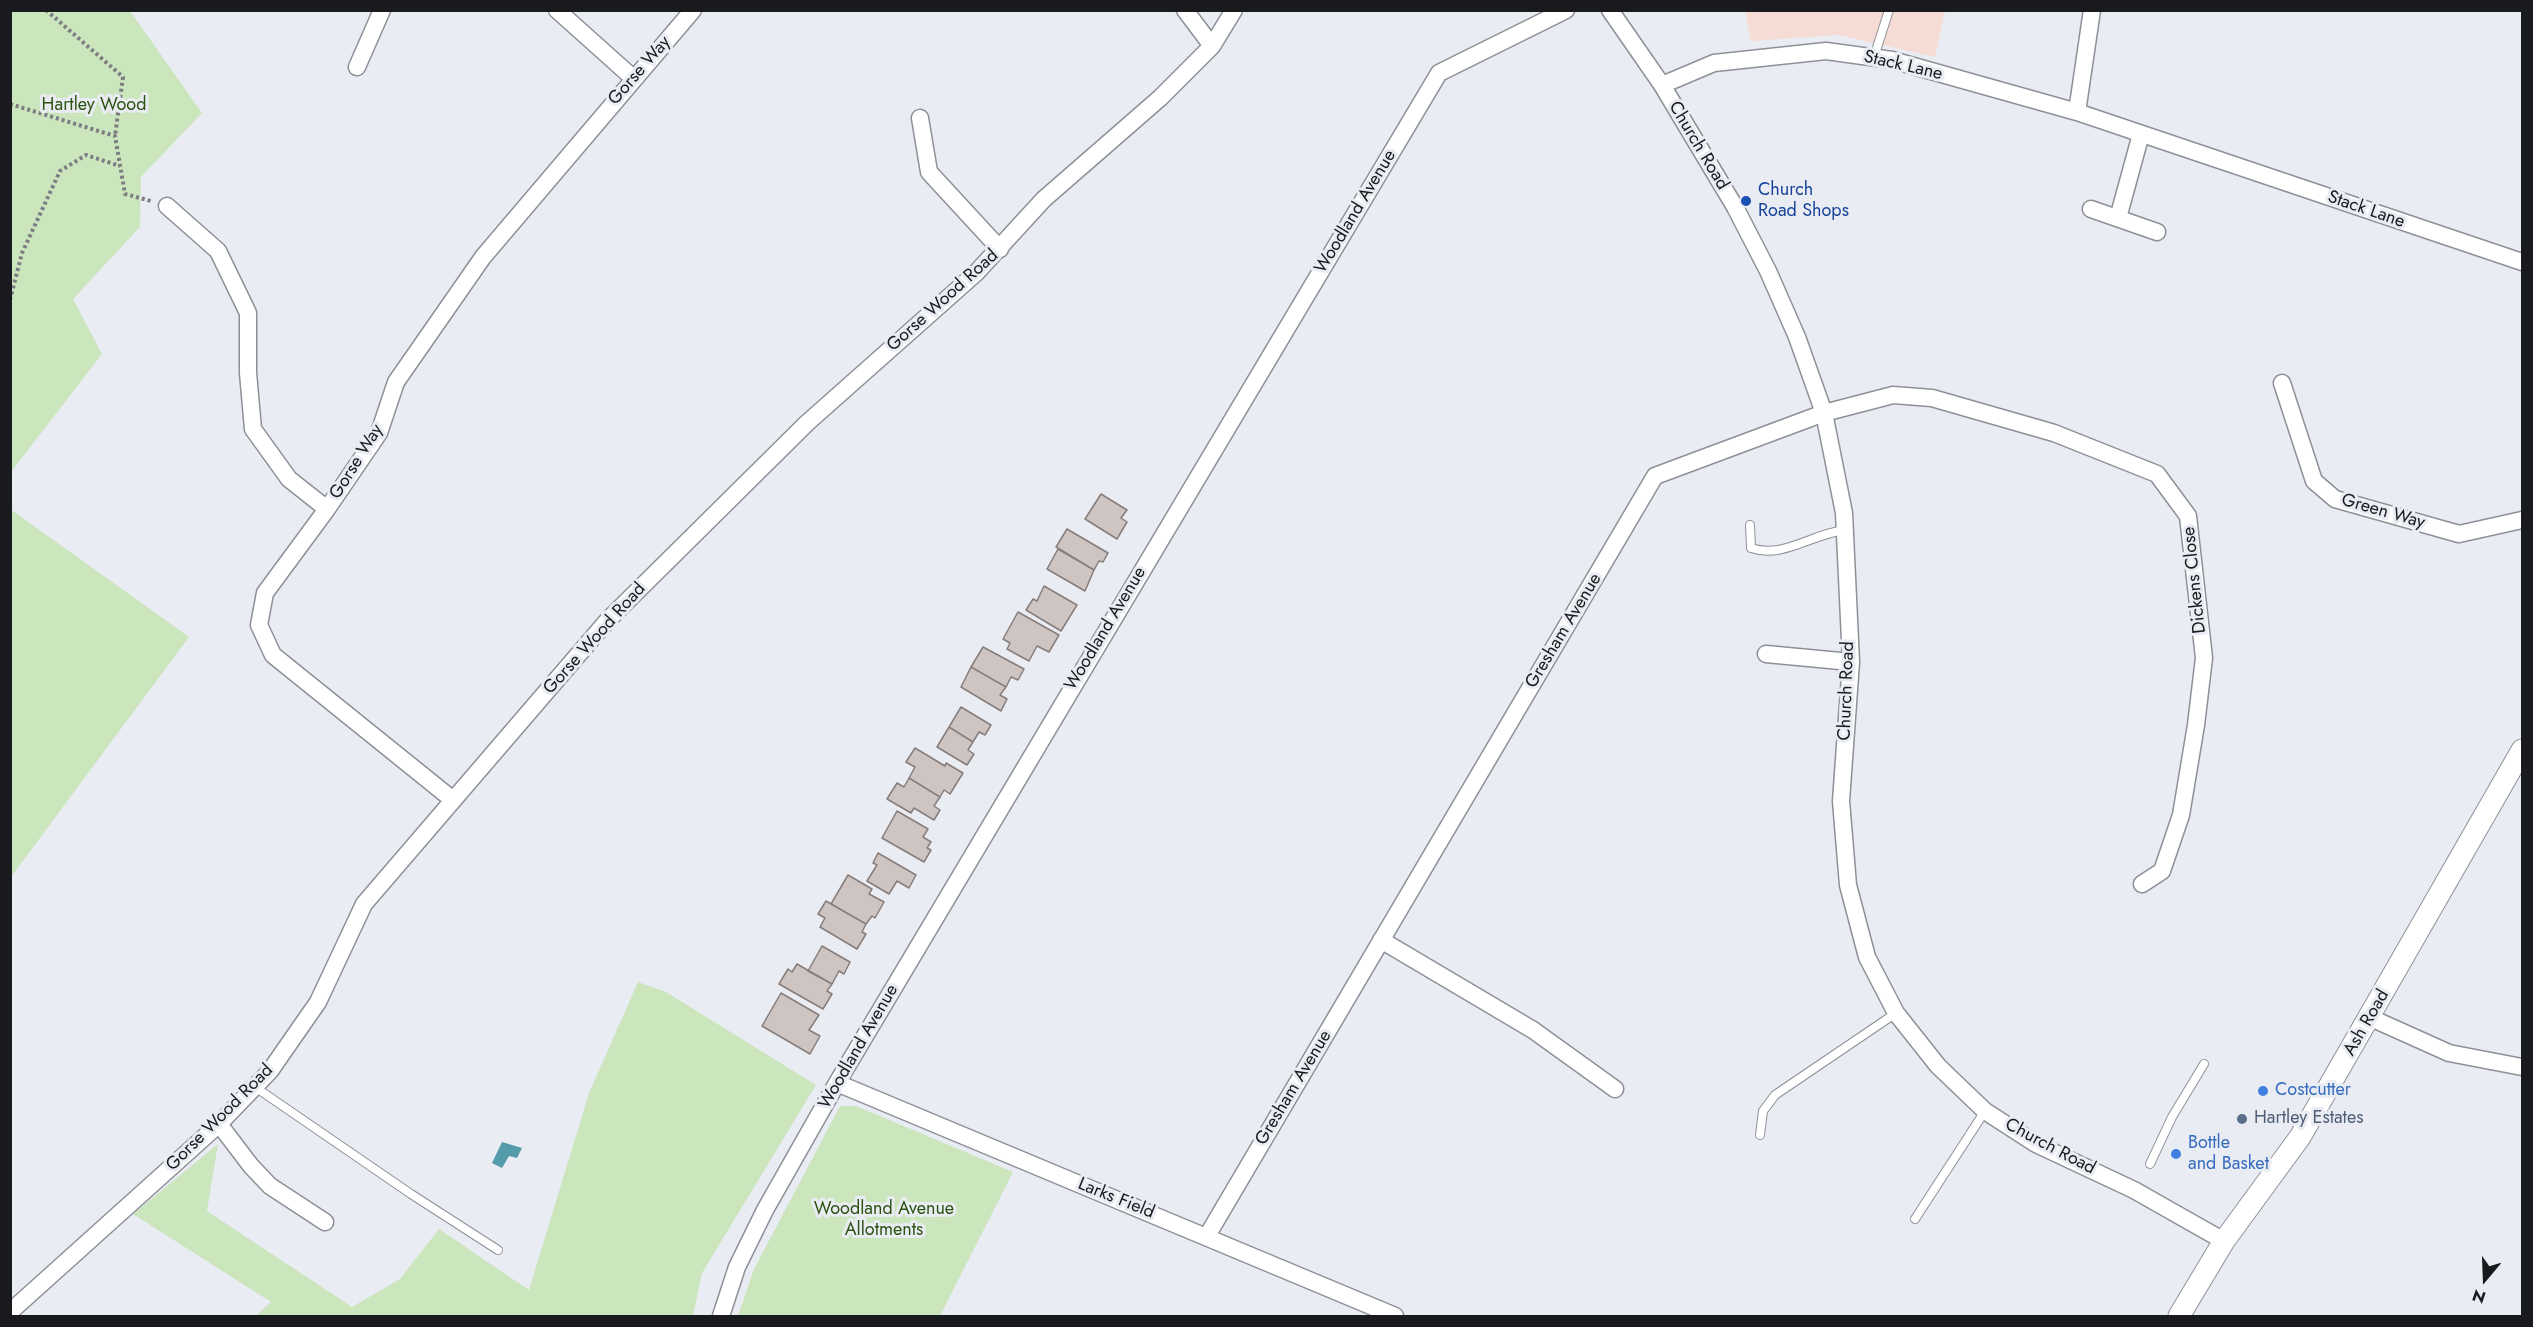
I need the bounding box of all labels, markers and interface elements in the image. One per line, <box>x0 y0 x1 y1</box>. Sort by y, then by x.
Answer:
street label: Gorse Way <box>604 32 676 110</box>
street label: Stack Lane <box>1861 46 1945 86</box>
park label: Hartley Wood <box>42 95 146 117</box>
street label: Church Road <box>1663 98 1733 194</box>
street label: Woodland Avenue <box>1311 146 1401 278</box>
place label: Church Road Shops <box>1758 180 1849 222</box>
street label: Stack Lane <box>2325 187 2407 233</box>
marker: Church Road Shops <box>1739 194 1753 208</box>
street label: Gorse Wood Road <box>883 245 1003 357</box>
street label: Gorse Way <box>325 420 389 504</box>
street label: Green Way <box>2339 490 2427 534</box>
street label: Dickens Close <box>2179 525 2211 635</box>
street label: Woodland Avenue <box>1061 563 1151 695</box>
street label: Gresham Avenue <box>1521 570 1607 692</box>
street label: Gorse Wood Road <box>539 579 651 699</box>
street label: Church Road <box>1834 641 1860 741</box>
street label: Woodland Avenue <box>815 981 903 1113</box>
street label: Ash Road <box>2339 986 2395 1060</box>
street label: Gresham Avenue <box>1251 1027 1337 1149</box>
street label: Gorse Wood Road <box>162 1060 278 1176</box>
place label: Costcutter <box>2275 1080 2351 1102</box>
marker: Costcutter <box>2256 1084 2270 1098</box>
place label: Hartley Estates <box>2254 1108 2363 1130</box>
marker: Hartley Estates <box>2235 1112 2249 1126</box>
street label: Church Road <box>2001 1114 2099 1180</box>
place label: Bottle and Basket <box>2188 1133 2269 1176</box>
marker: Bottle and Basket <box>2169 1147 2183 1161</box>
street label: Larks Field <box>1074 1174 1158 1224</box>
park label: Woodland Avenue Allotments <box>814 1199 954 1242</box>
north arrow <box>2455 1249 2515 1309</box>
text: N <box>2469 1284 2489 1309</box>

